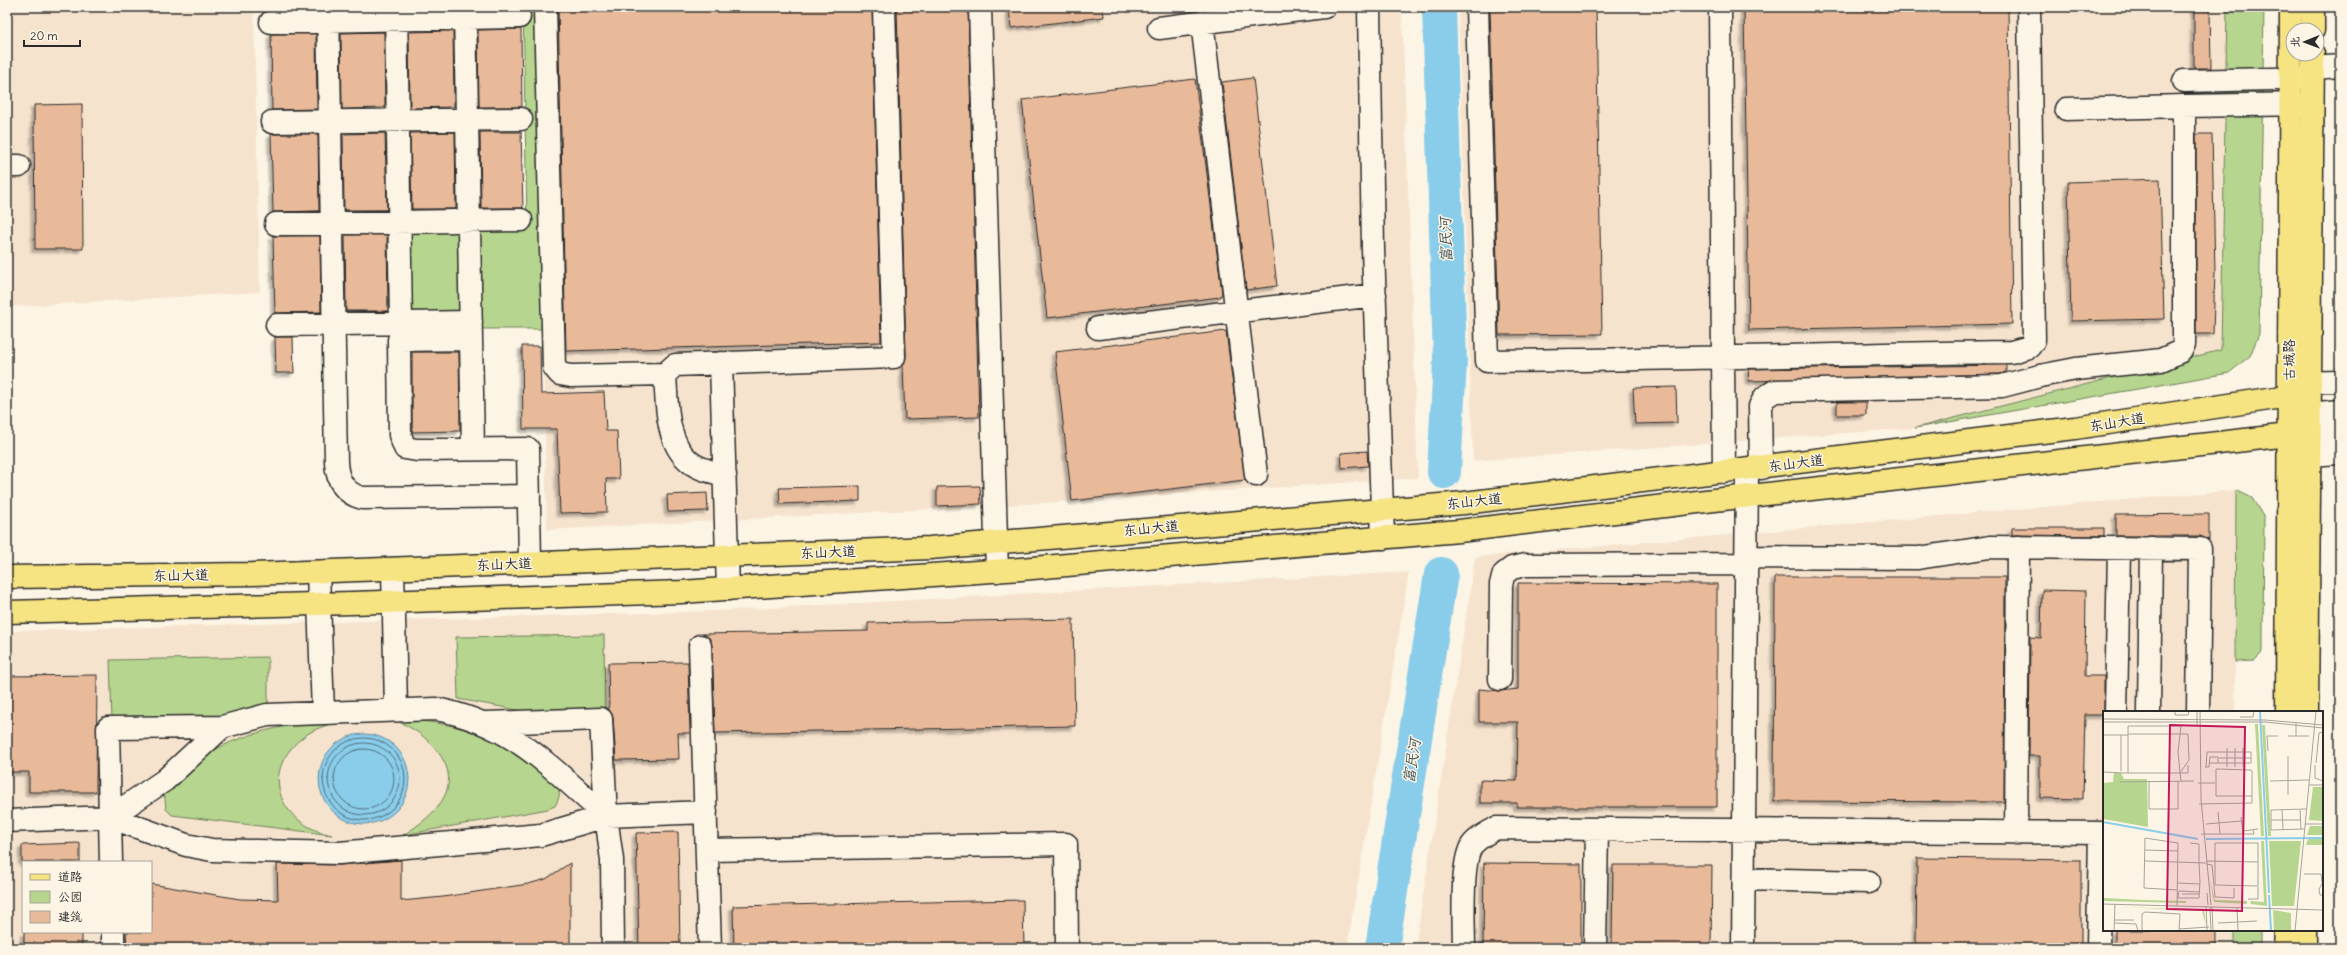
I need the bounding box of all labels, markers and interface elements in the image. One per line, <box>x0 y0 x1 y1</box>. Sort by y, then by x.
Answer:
scale bar <box>24 22 80 48</box>
north arrow <box>2285 22 2325 62</box>
text: 20 m <box>30 28 58 43</box>
text: 北 <box>2288 37 2302 48</box>
water label: 富民河 <box>1435 214 1456 263</box>
street label: 古城路 <box>2280 339 2298 381</box>
street label: 东山大道 <box>2088 409 2146 435</box>
street label: 东山大道 <box>1767 451 1825 475</box>
street label: 东山大道 <box>1445 489 1503 513</box>
street label: 东山大道 <box>1122 517 1180 539</box>
street label: 东山大道 <box>800 542 856 562</box>
street label: 东山大道 <box>476 554 532 574</box>
street label: 东山大道 <box>153 566 209 584</box>
inset map <box>2103 711 2323 931</box>
water label: 富民河 <box>1399 734 1425 785</box>
legend <box>22 861 152 933</box>
text: 道路 <box>58 869 82 884</box>
text: 公园 <box>58 889 82 904</box>
text: 建筑 <box>58 909 82 924</box>

